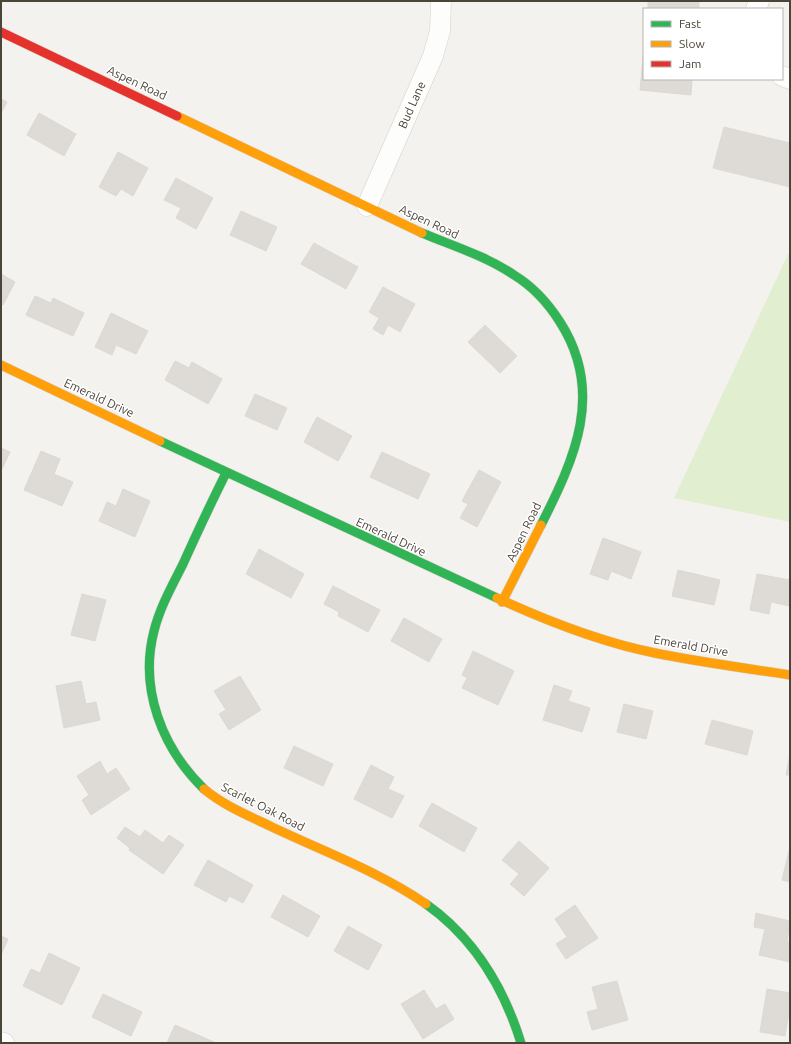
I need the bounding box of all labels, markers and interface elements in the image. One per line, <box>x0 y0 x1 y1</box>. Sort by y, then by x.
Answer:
legend <box>643 8 783 80</box>
text: Fast <box>679 17 701 30</box>
text: Slow <box>679 37 705 50</box>
text: Jam <box>679 57 701 70</box>
street label: Aspen Road <box>105 63 169 102</box>
street label: Bud Lane <box>395 79 428 130</box>
street label: Aspen Road <box>397 202 461 241</box>
street label: Emerald Drive <box>62 376 136 419</box>
street label: Aspen Road <box>504 500 543 563</box>
street label: Emerald Drive <box>354 515 428 558</box>
street label: Emerald Drive <box>653 633 729 658</box>
street label: Scarlet Oak Road <box>219 780 307 833</box>

